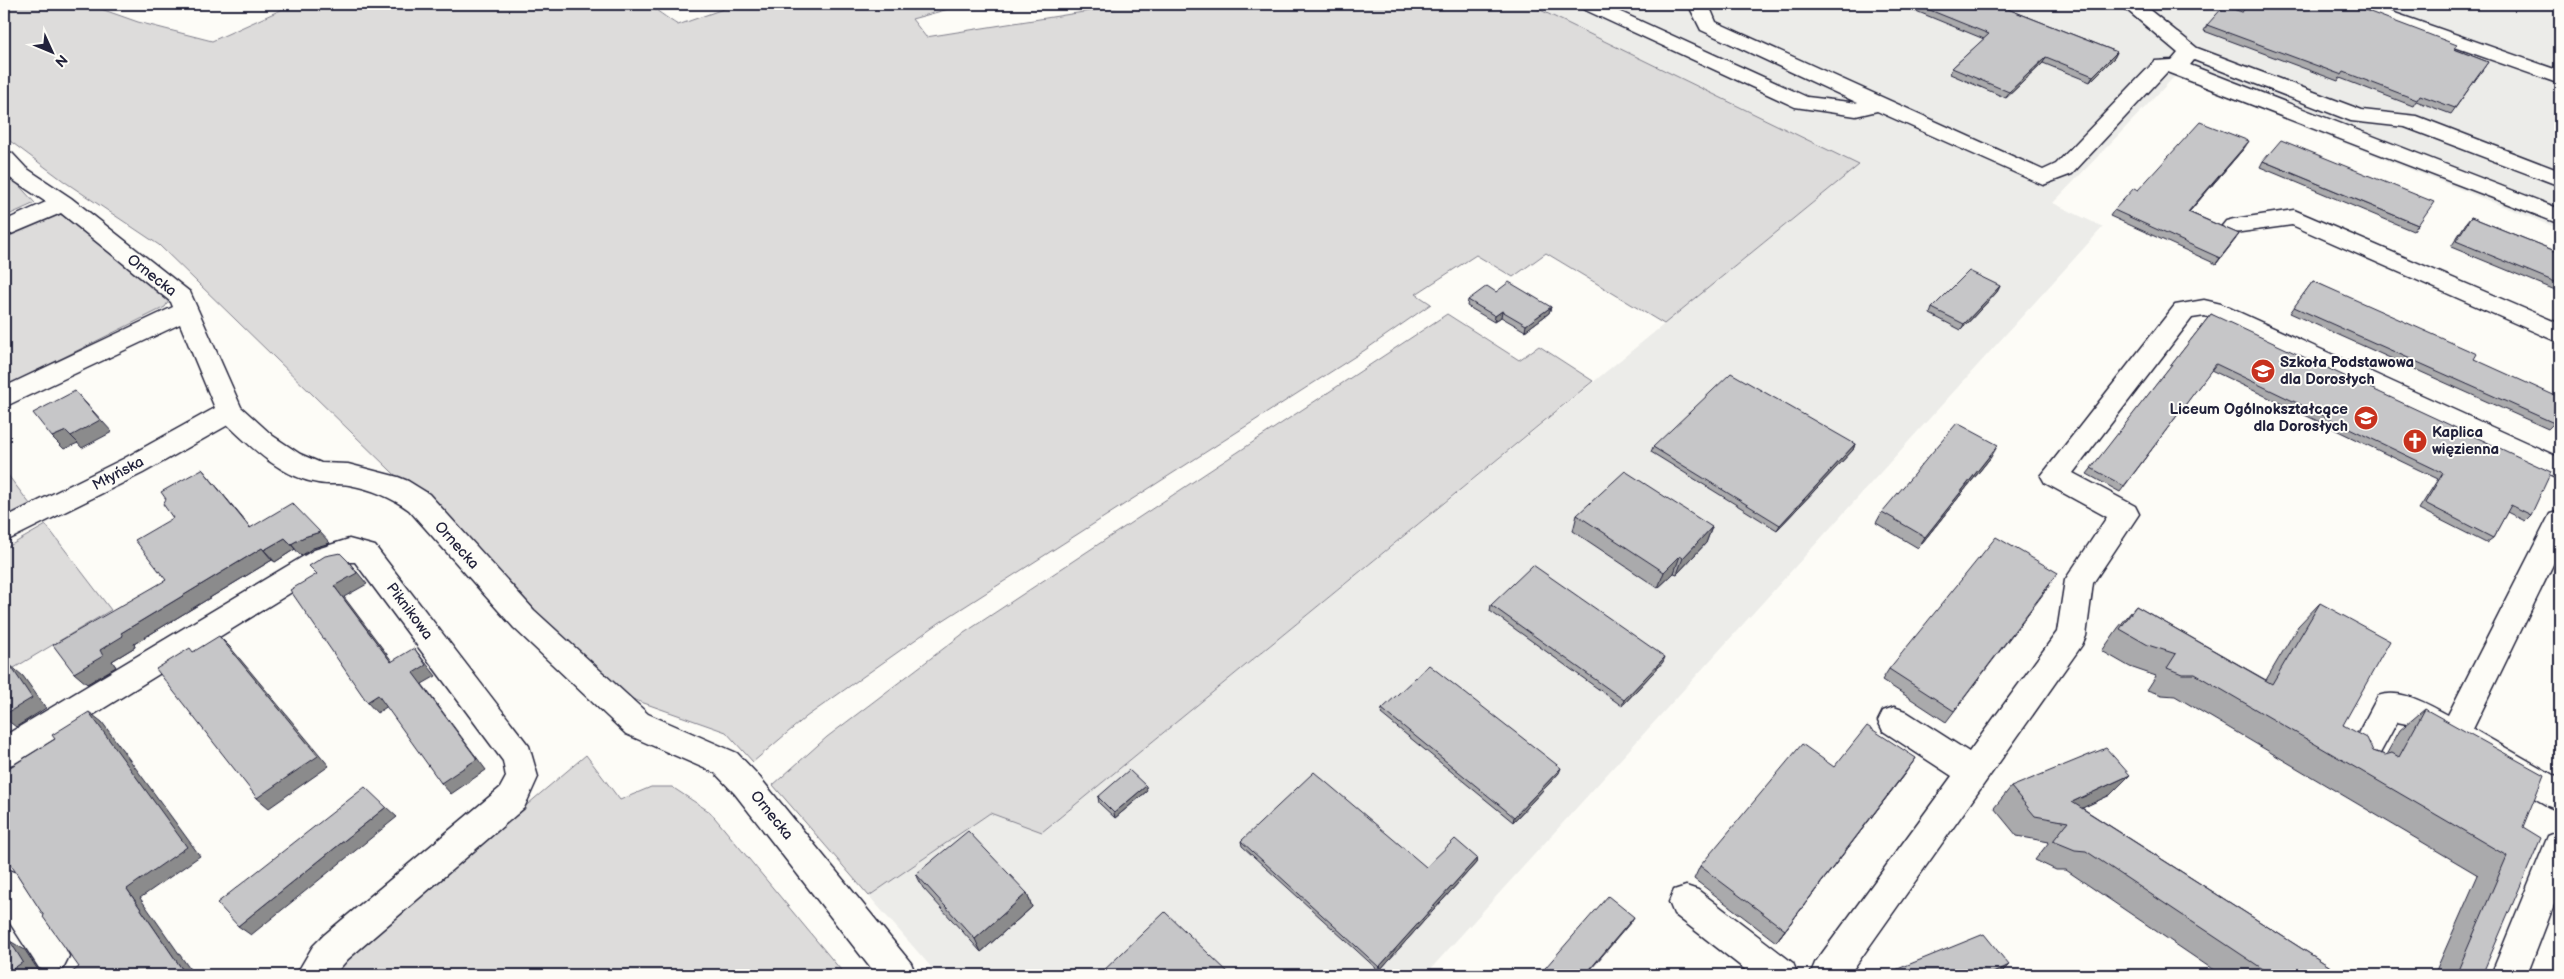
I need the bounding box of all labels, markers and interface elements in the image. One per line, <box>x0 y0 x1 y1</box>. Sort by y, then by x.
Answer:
north arrow <box>28 28 78 78</box>
text: N <box>51 51 71 70</box>
street label: Ornecka <box>123 250 180 301</box>
place label: Szkoła Podstawowa dla Dorosłych <box>2280 353 2414 389</box>
school or university icon: Szkoła Podstawowa dla Dorosłych <box>2250 358 2276 384</box>
place label: Liceum Ogólnokształcące dla Dorosłych <box>2170 400 2348 436</box>
school or university icon: Liceum Ogólnokształcące dla Dorosłych <box>2353 405 2379 431</box>
place label: Kaplica więzienna <box>2432 423 2499 459</box>
church icon: Kaplica więzienna <box>2402 428 2428 454</box>
street label: Młyńska <box>89 452 147 495</box>
street label: Ornecka <box>430 518 483 573</box>
street label: Piknikowa <box>382 579 437 643</box>
street label: Ornecka <box>746 787 797 844</box>

